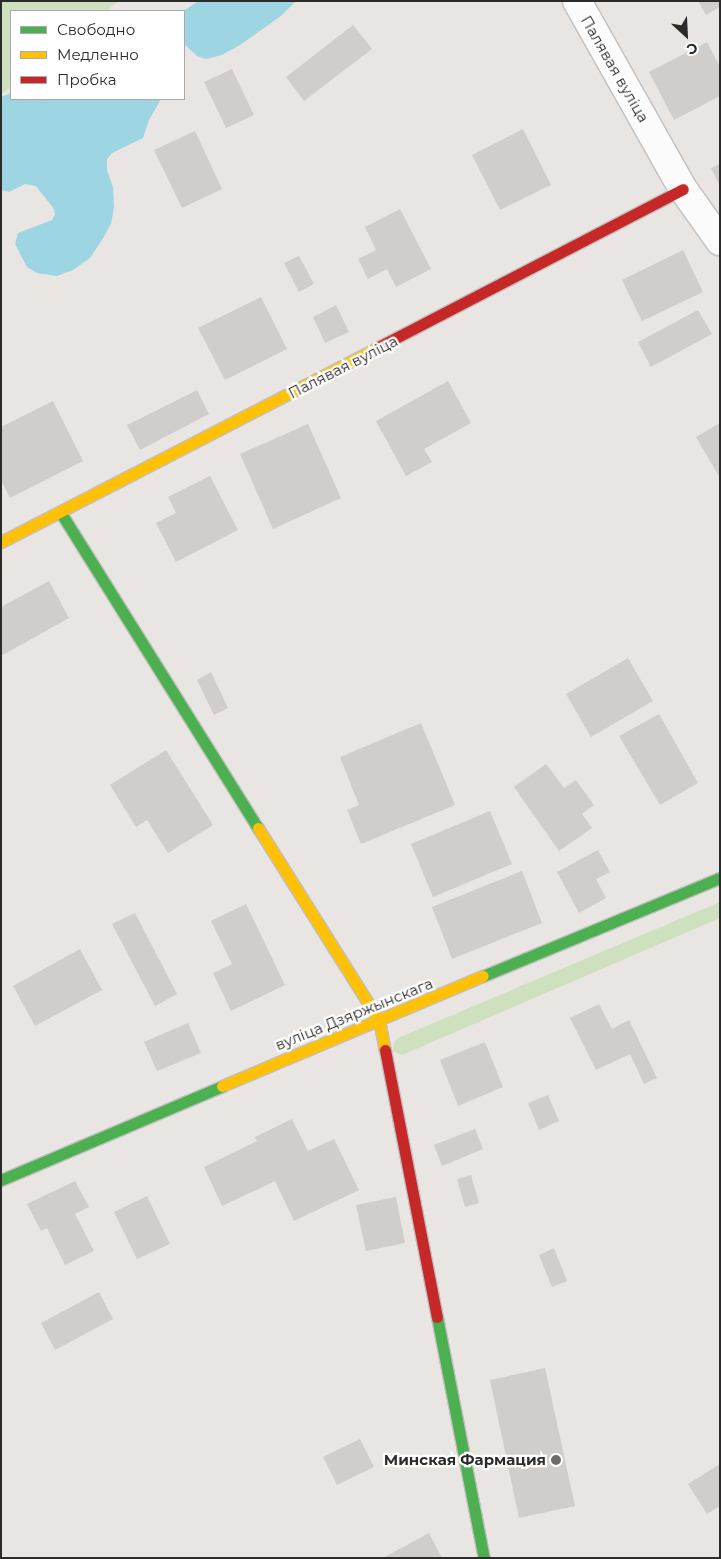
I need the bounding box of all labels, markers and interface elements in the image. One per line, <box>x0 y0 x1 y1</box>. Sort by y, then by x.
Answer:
legend <box>10 10 185 100</box>
north arrow <box>661 10 711 60</box>
street label: Палявая вуліца <box>577 12 653 126</box>
text: Свободно <box>57 20 135 39</box>
text: С <box>684 38 701 59</box>
text: Медленно <box>57 45 139 64</box>
text: Пробка <box>57 70 116 89</box>
street label: Палявая вуліца <box>285 332 401 402</box>
street label: вуліца Дзяржынскага <box>272 974 436 1054</box>
place label: Минская Фармация <box>384 1451 546 1469</box>
marker: Минская Фармация <box>550 1454 562 1466</box>

